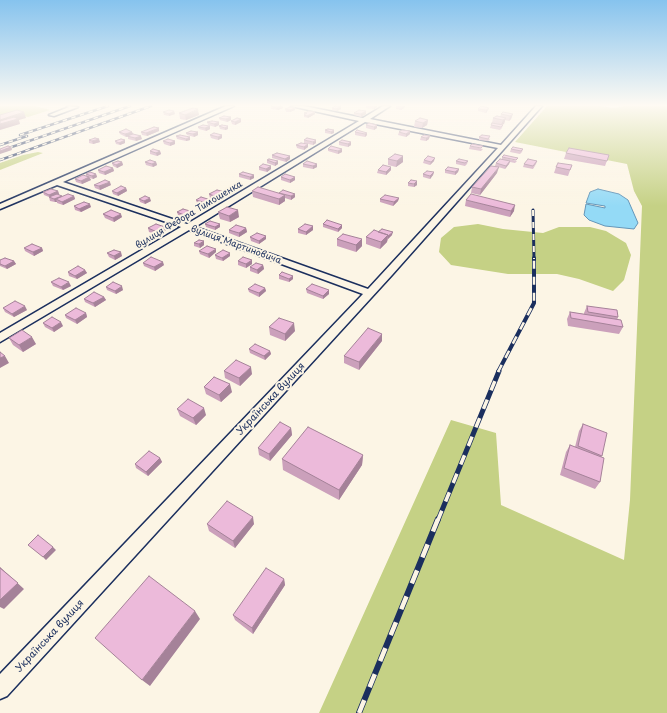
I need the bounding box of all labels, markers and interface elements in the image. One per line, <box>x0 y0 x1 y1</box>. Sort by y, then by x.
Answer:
street label: вулиця Федора Тимошенка <box>134 179 244 251</box>
street label: вулиця Мартиновича <box>189 224 283 266</box>
street label: Українська вулиця <box>234 360 308 438</box>
street label: Українська вулиця <box>13 597 87 675</box>

